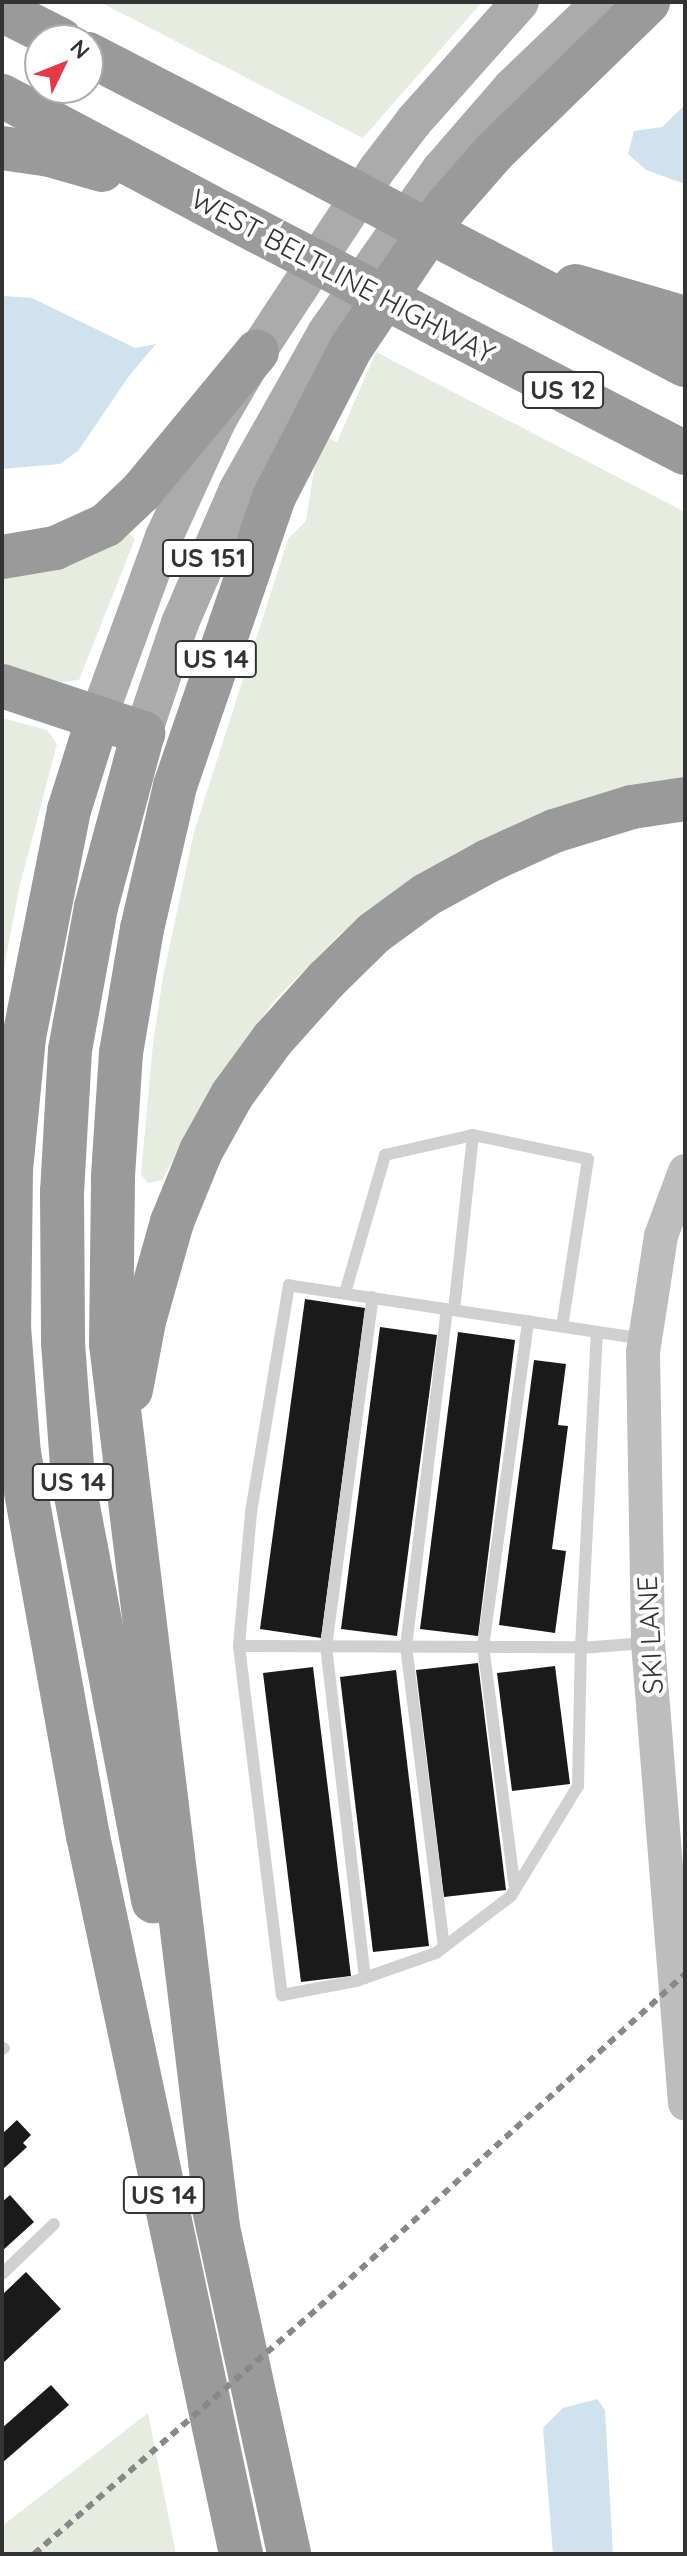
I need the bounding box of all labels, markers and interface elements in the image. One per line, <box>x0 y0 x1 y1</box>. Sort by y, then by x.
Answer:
north arrow <box>24 24 104 104</box>
text: N <box>64 34 96 64</box>
street label: WEST BELTLINE HIGHWAY <box>185 182 501 370</box>
road number: US 12 <box>521 368 605 412</box>
road number: US 151 <box>160 536 256 580</box>
road number: US 14 <box>174 637 258 681</box>
road number: US 14 <box>31 1460 115 1504</box>
street label: SKI LANE <box>630 1575 670 1695</box>
road number: US 14 <box>122 2173 206 2217</box>

